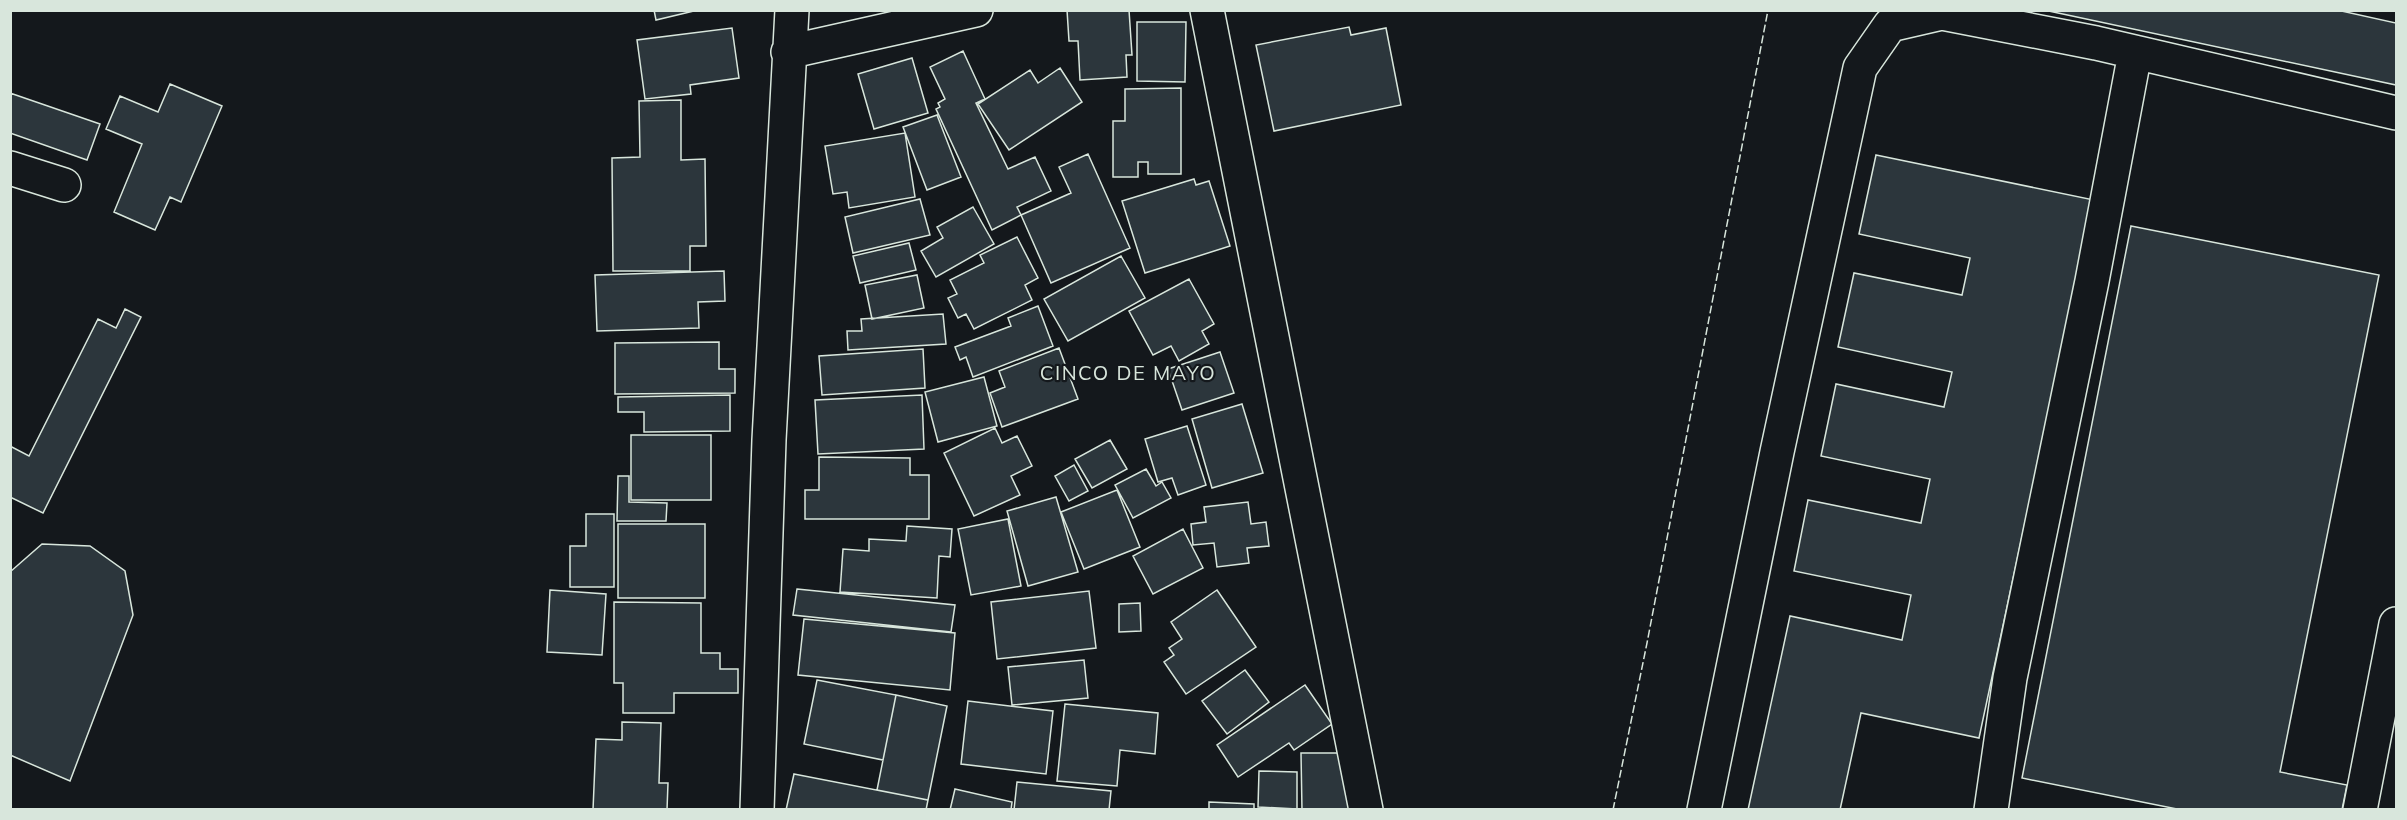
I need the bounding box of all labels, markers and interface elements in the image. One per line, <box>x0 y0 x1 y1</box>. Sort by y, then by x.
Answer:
district label: CINCO DE MAYO <box>1040 360 1216 385</box>

